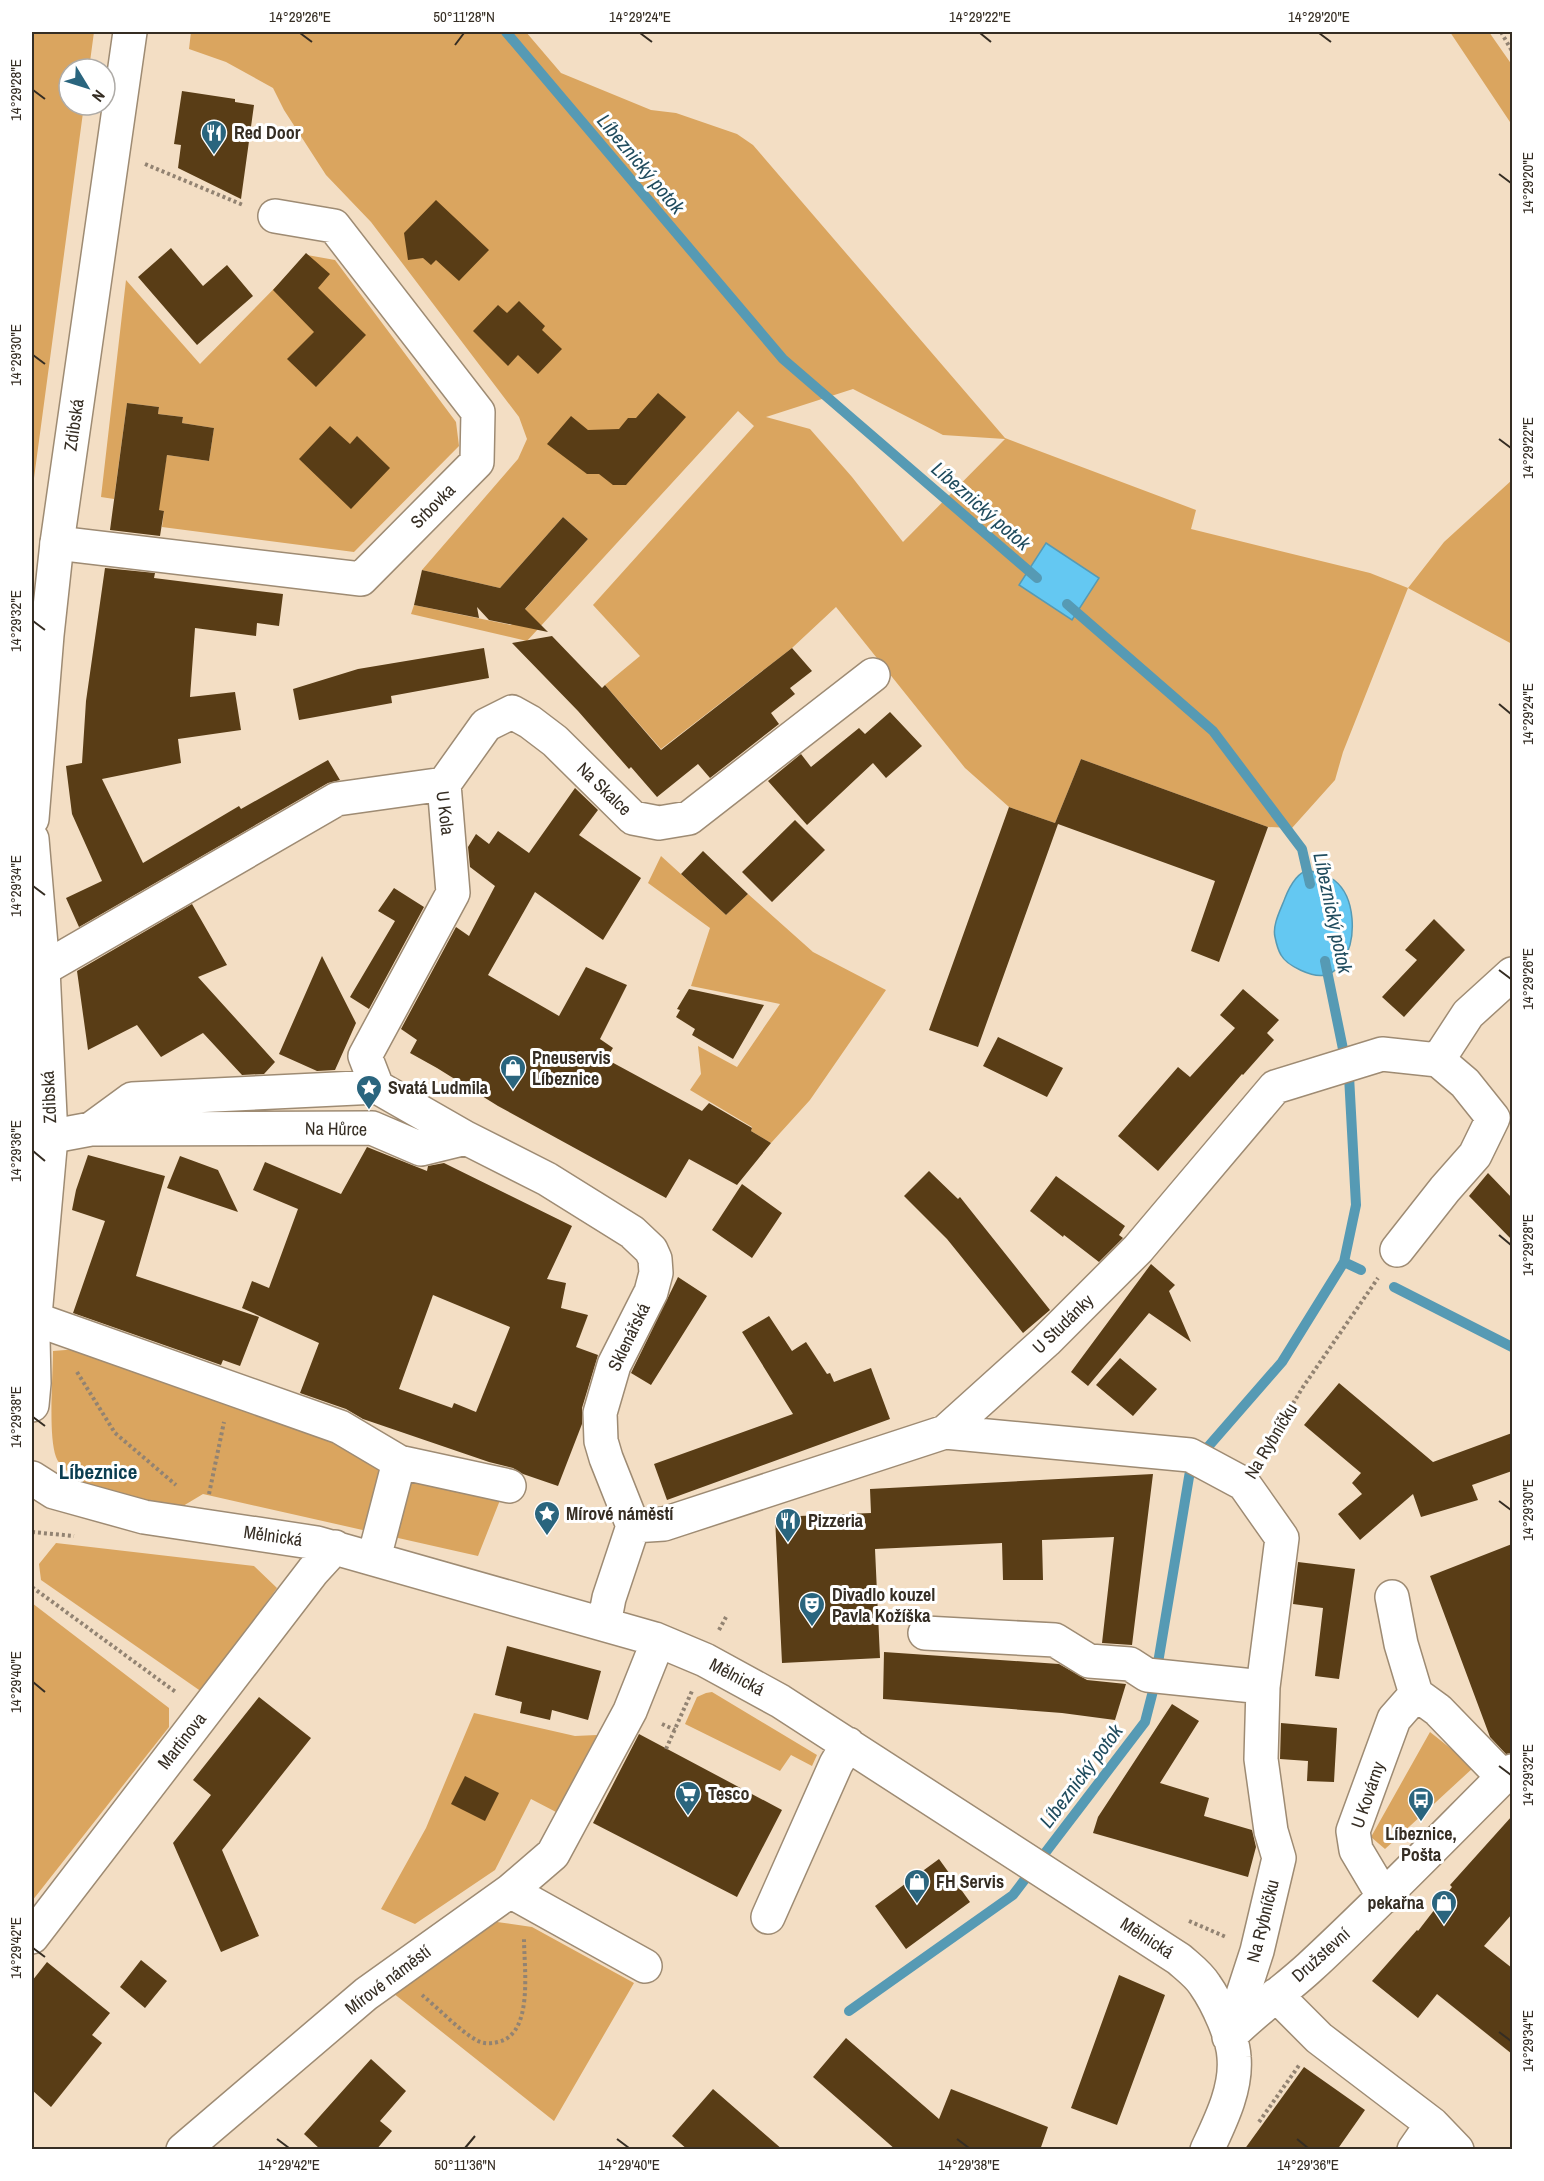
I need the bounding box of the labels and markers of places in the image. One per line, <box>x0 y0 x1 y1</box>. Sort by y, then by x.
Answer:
restaurant icon: Red Door <box>199 118 229 156</box>
place label: Red Door <box>234 120 301 145</box>
place label: Pneuservis Líbeznice <box>532 1045 611 1091</box>
shop icon: Pneuservis Líbeznice <box>498 1053 528 1091</box>
place icon: Svatá Ludmila <box>354 1073 384 1111</box>
place label: Svatá Ludmila <box>388 1075 489 1100</box>
place icon: Mírové náměstí <box>532 1499 562 1537</box>
place label: Mírové náměstí <box>566 1501 674 1526</box>
restaurant icon: Pizzeria <box>773 1506 803 1544</box>
place label: Pizzeria <box>808 1508 864 1533</box>
place label: Divadlo kouzel Pavla Kožíška <box>832 1582 935 1628</box>
theatre icon: Divadlo kouzel Pavla Kožíška <box>797 1590 827 1628</box>
supermarket icon: Tesco <box>673 1779 703 1817</box>
place label: Tesco <box>708 1781 750 1806</box>
bus stop icon: Líbeznice, Pošta <box>1406 1785 1436 1823</box>
place label: Líbeznice, Pošta <box>1385 1821 1457 1867</box>
shop icon: FH Servis <box>902 1867 932 1905</box>
place label: FH Servis <box>936 1869 1004 1894</box>
shop icon: pekařna <box>1429 1888 1459 1926</box>
place label: pekařna <box>1367 1890 1425 1915</box>

